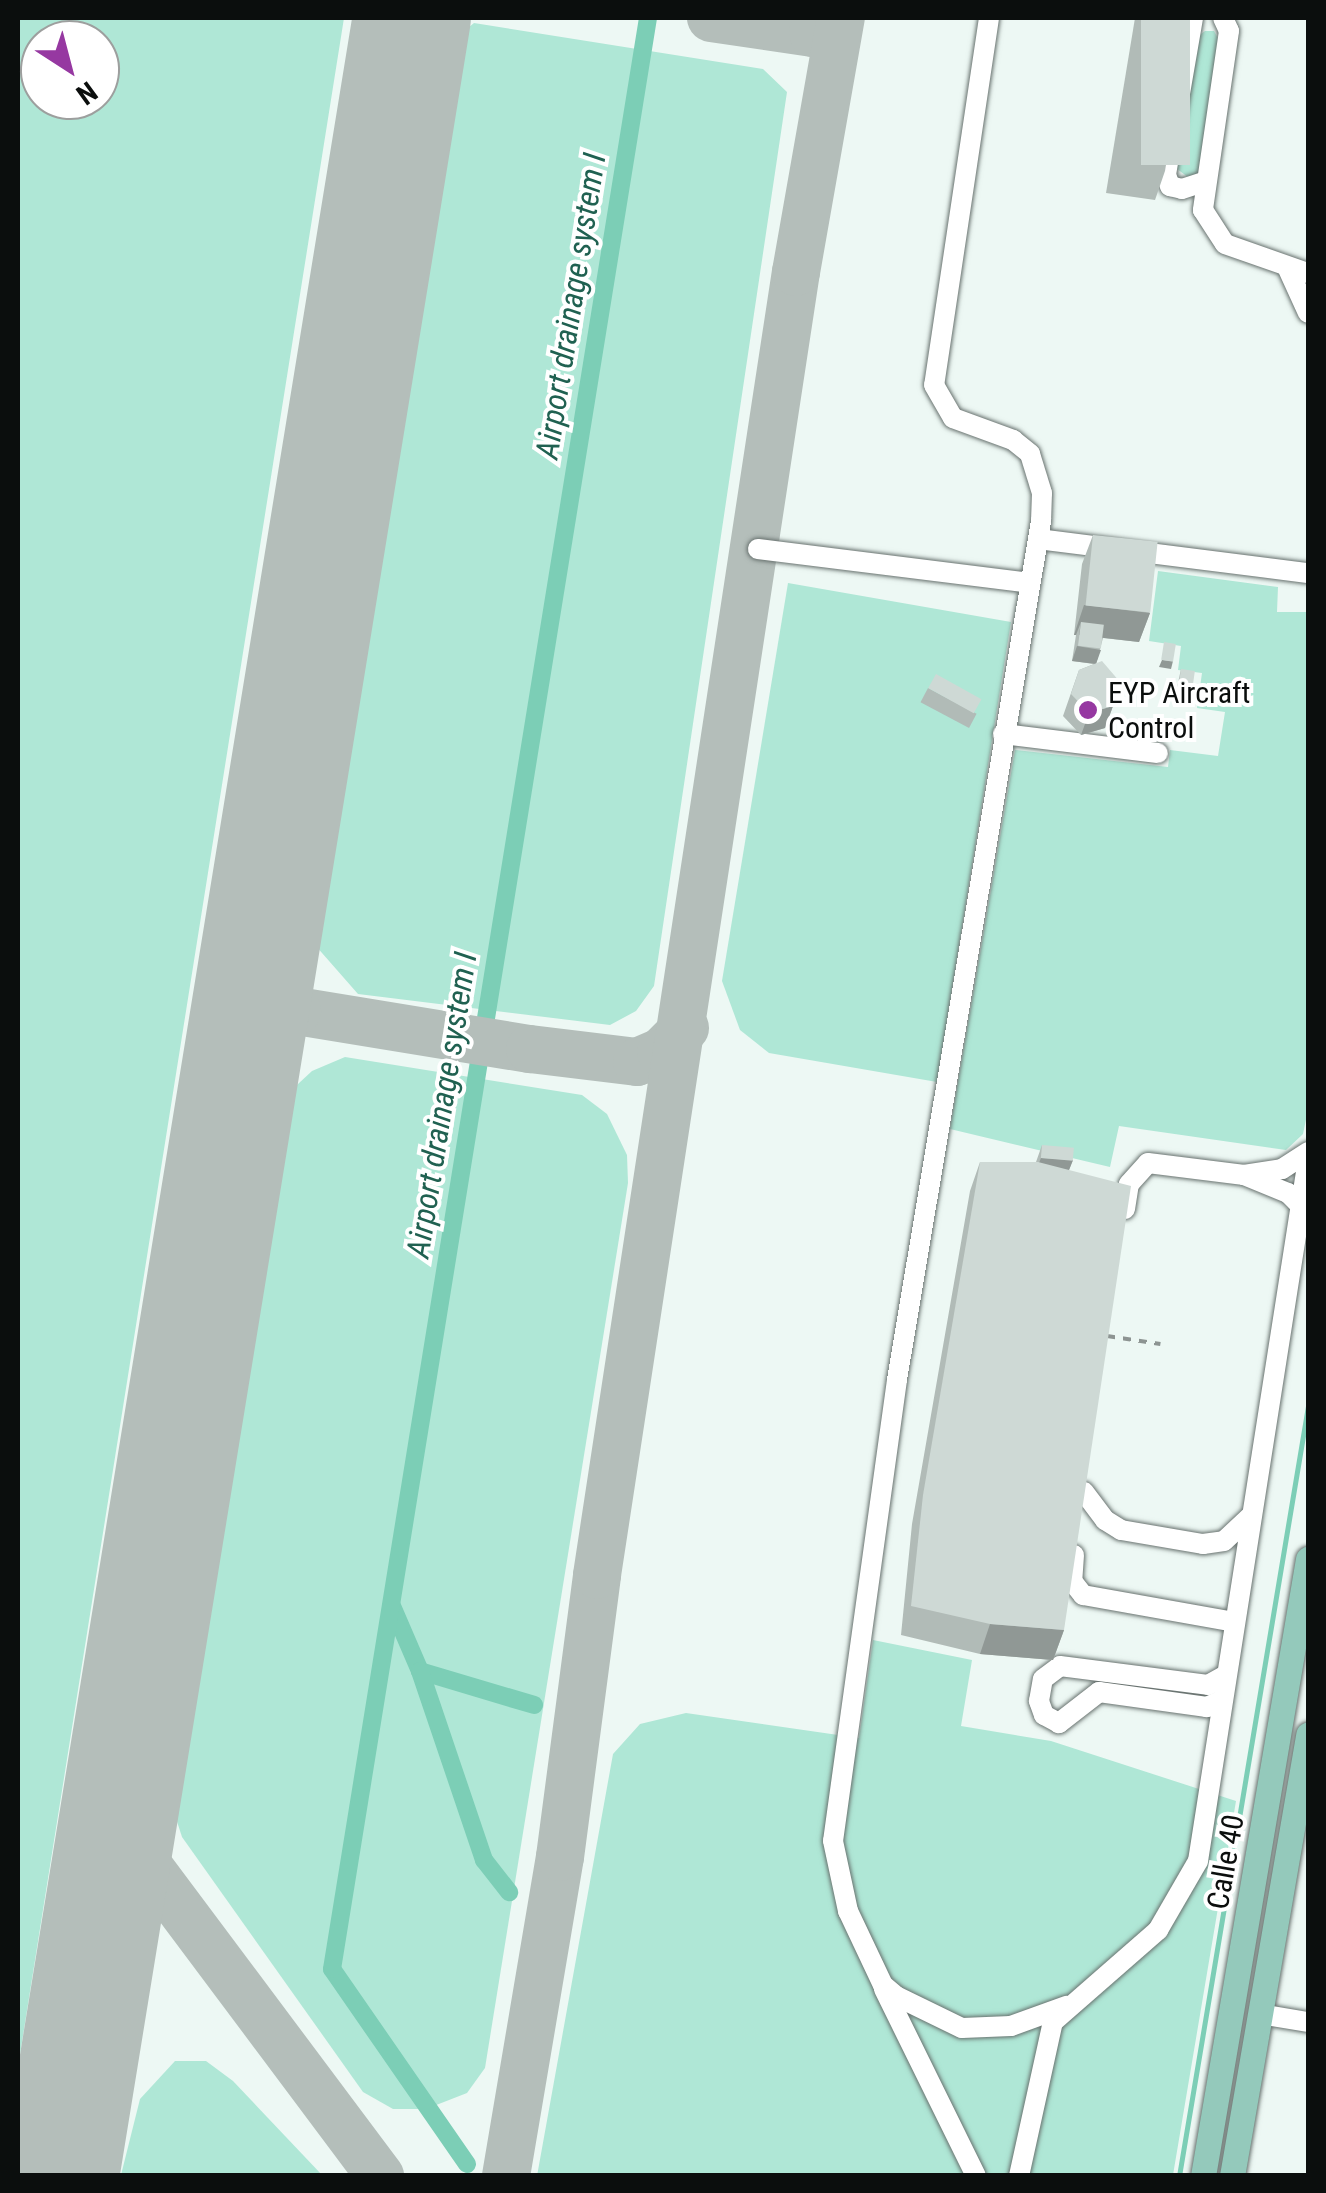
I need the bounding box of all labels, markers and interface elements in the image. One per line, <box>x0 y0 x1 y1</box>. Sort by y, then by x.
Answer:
north arrow <box>20 20 120 120</box>
text: N <box>70 75 103 111</box>
water label: Airport drainage system I <box>528 151 614 461</box>
place label: EYP Aircraft Control <box>1108 675 1250 746</box>
marker: EYP Aircraft Control <box>1077 699 1099 721</box>
water label: Airport drainage system I <box>399 950 485 1260</box>
street label: Calle 40 <box>1200 1812 1252 1912</box>

